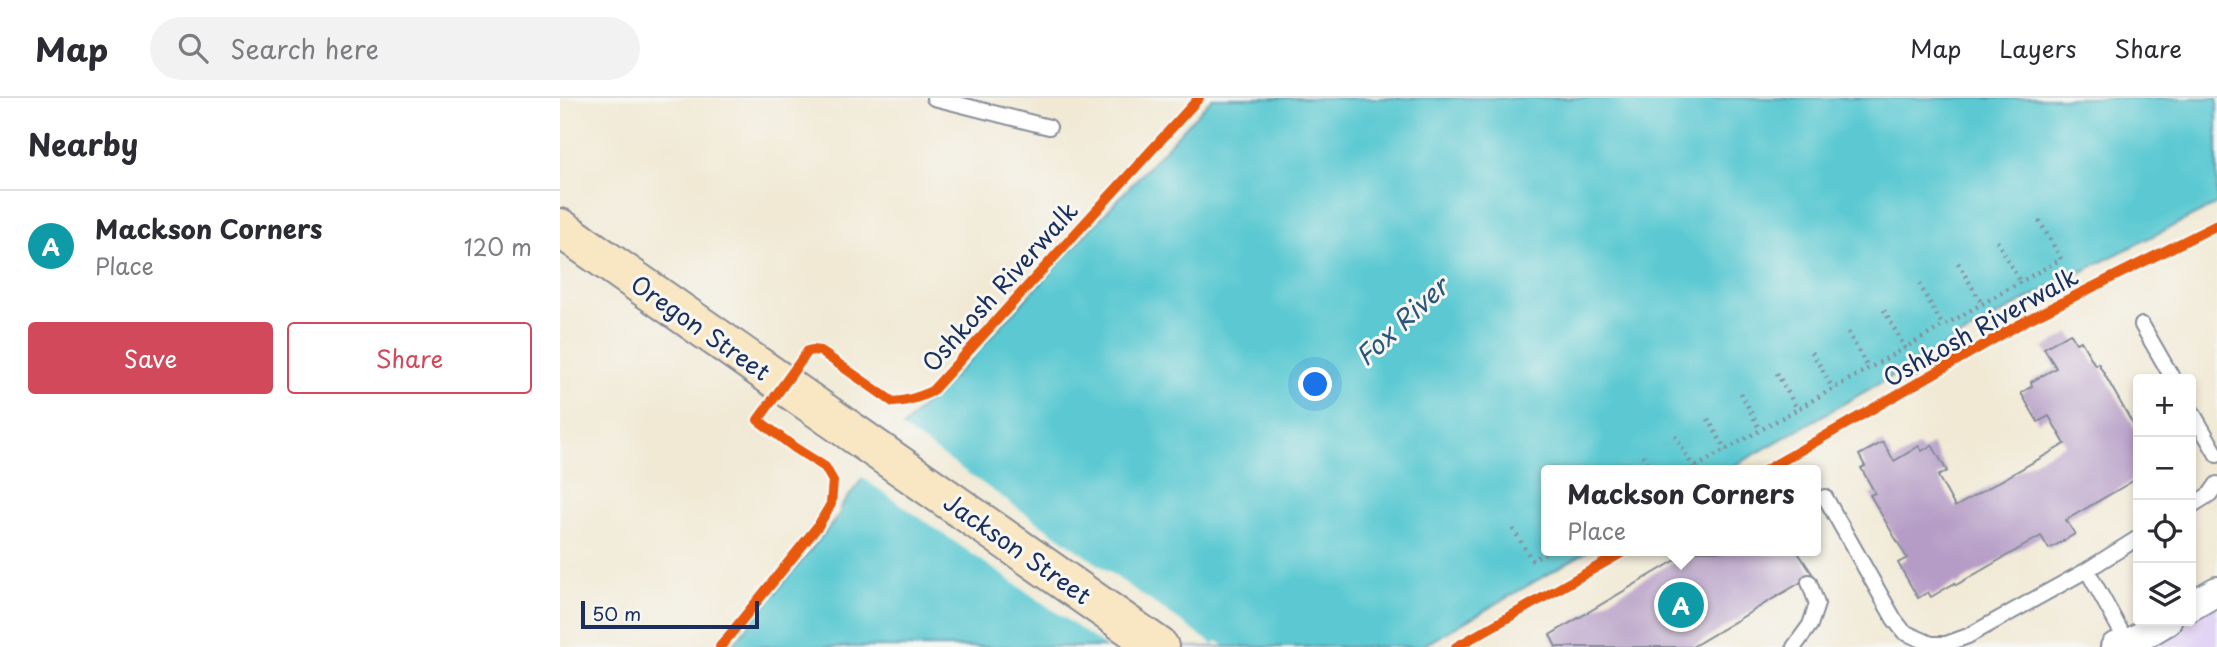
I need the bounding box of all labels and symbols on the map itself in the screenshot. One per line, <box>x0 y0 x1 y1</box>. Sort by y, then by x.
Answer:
street label: Oshkosh Riverwalk <box>913 193 1085 379</box>
street label: Oshkosh Riverwalk <box>1876 257 2084 395</box>
street label: Oregon Street <box>624 265 778 389</box>
water label: Fox River <box>1346 265 1459 374</box>
your location <box>1298 367 1332 401</box>
street label: Jackson Street <box>937 484 1099 612</box>
pin: A <box>1658 579 1704 631</box>
scale bar <box>581 598 760 630</box>

